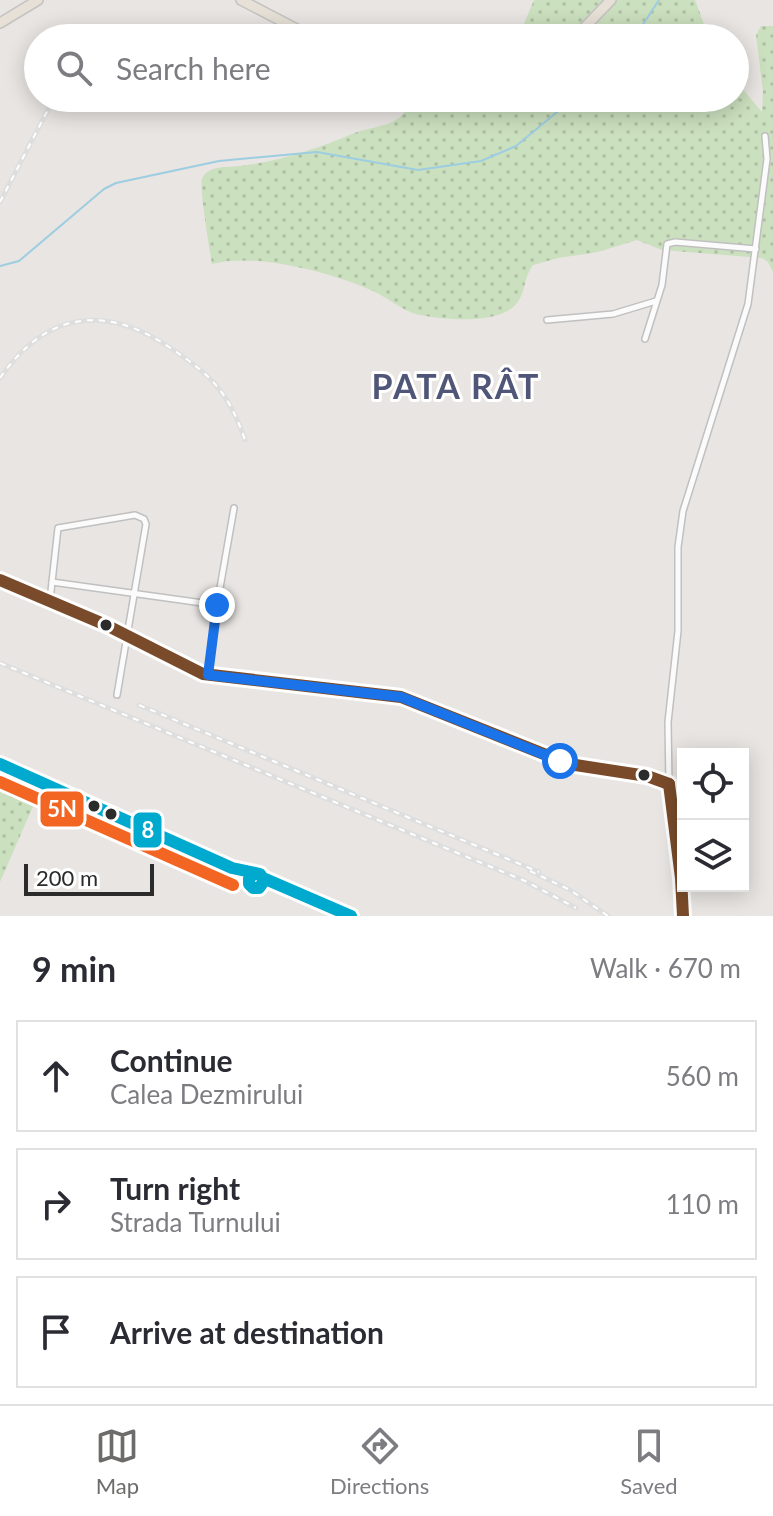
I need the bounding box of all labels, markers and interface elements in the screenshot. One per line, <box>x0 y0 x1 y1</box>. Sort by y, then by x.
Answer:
search box <box>24 24 749 112</box>
icon: search <box>52 46 96 90</box>
text: Search here <box>116 50 271 86</box>
district label: PATA RÂT <box>372 365 540 406</box>
route end <box>199 587 235 623</box>
unlabelled marker <box>98 617 114 633</box>
route start <box>542 743 578 779</box>
map controls <box>677 748 749 892</box>
button: locate <box>677 748 749 820</box>
unlabelled marker <box>636 767 652 783</box>
line badge: 5N <box>39 790 85 828</box>
text: 5N <box>47 795 77 822</box>
unlabelled marker <box>86 798 102 814</box>
unlabelled marker <box>103 806 119 822</box>
line badge: 8 <box>132 811 163 849</box>
text: 8 <box>142 816 154 843</box>
button: layers <box>677 820 749 892</box>
scale bar <box>24 860 154 896</box>
text: 200 m <box>36 864 98 891</box>
text: 9 min <box>32 948 116 989</box>
text: Walk · 670 m <box>590 952 741 984</box>
text: Continue <box>110 1042 233 1078</box>
icon: ahead <box>34 1054 78 1098</box>
text: 560 m <box>666 1060 739 1092</box>
text: Calea Dezmirului <box>110 1078 303 1110</box>
text: Turn right <box>110 1170 240 1206</box>
icon: right <box>34 1182 78 1226</box>
text: 110 m <box>666 1188 739 1220</box>
text: Strada Turnului <box>110 1206 281 1238</box>
icon: arrive <box>34 1310 78 1354</box>
text: Arrive at destination <box>110 1314 384 1350</box>
tab: Map <box>95 1424 139 1499</box>
tab: Directions <box>330 1424 429 1499</box>
tab: Saved <box>620 1424 678 1499</box>

